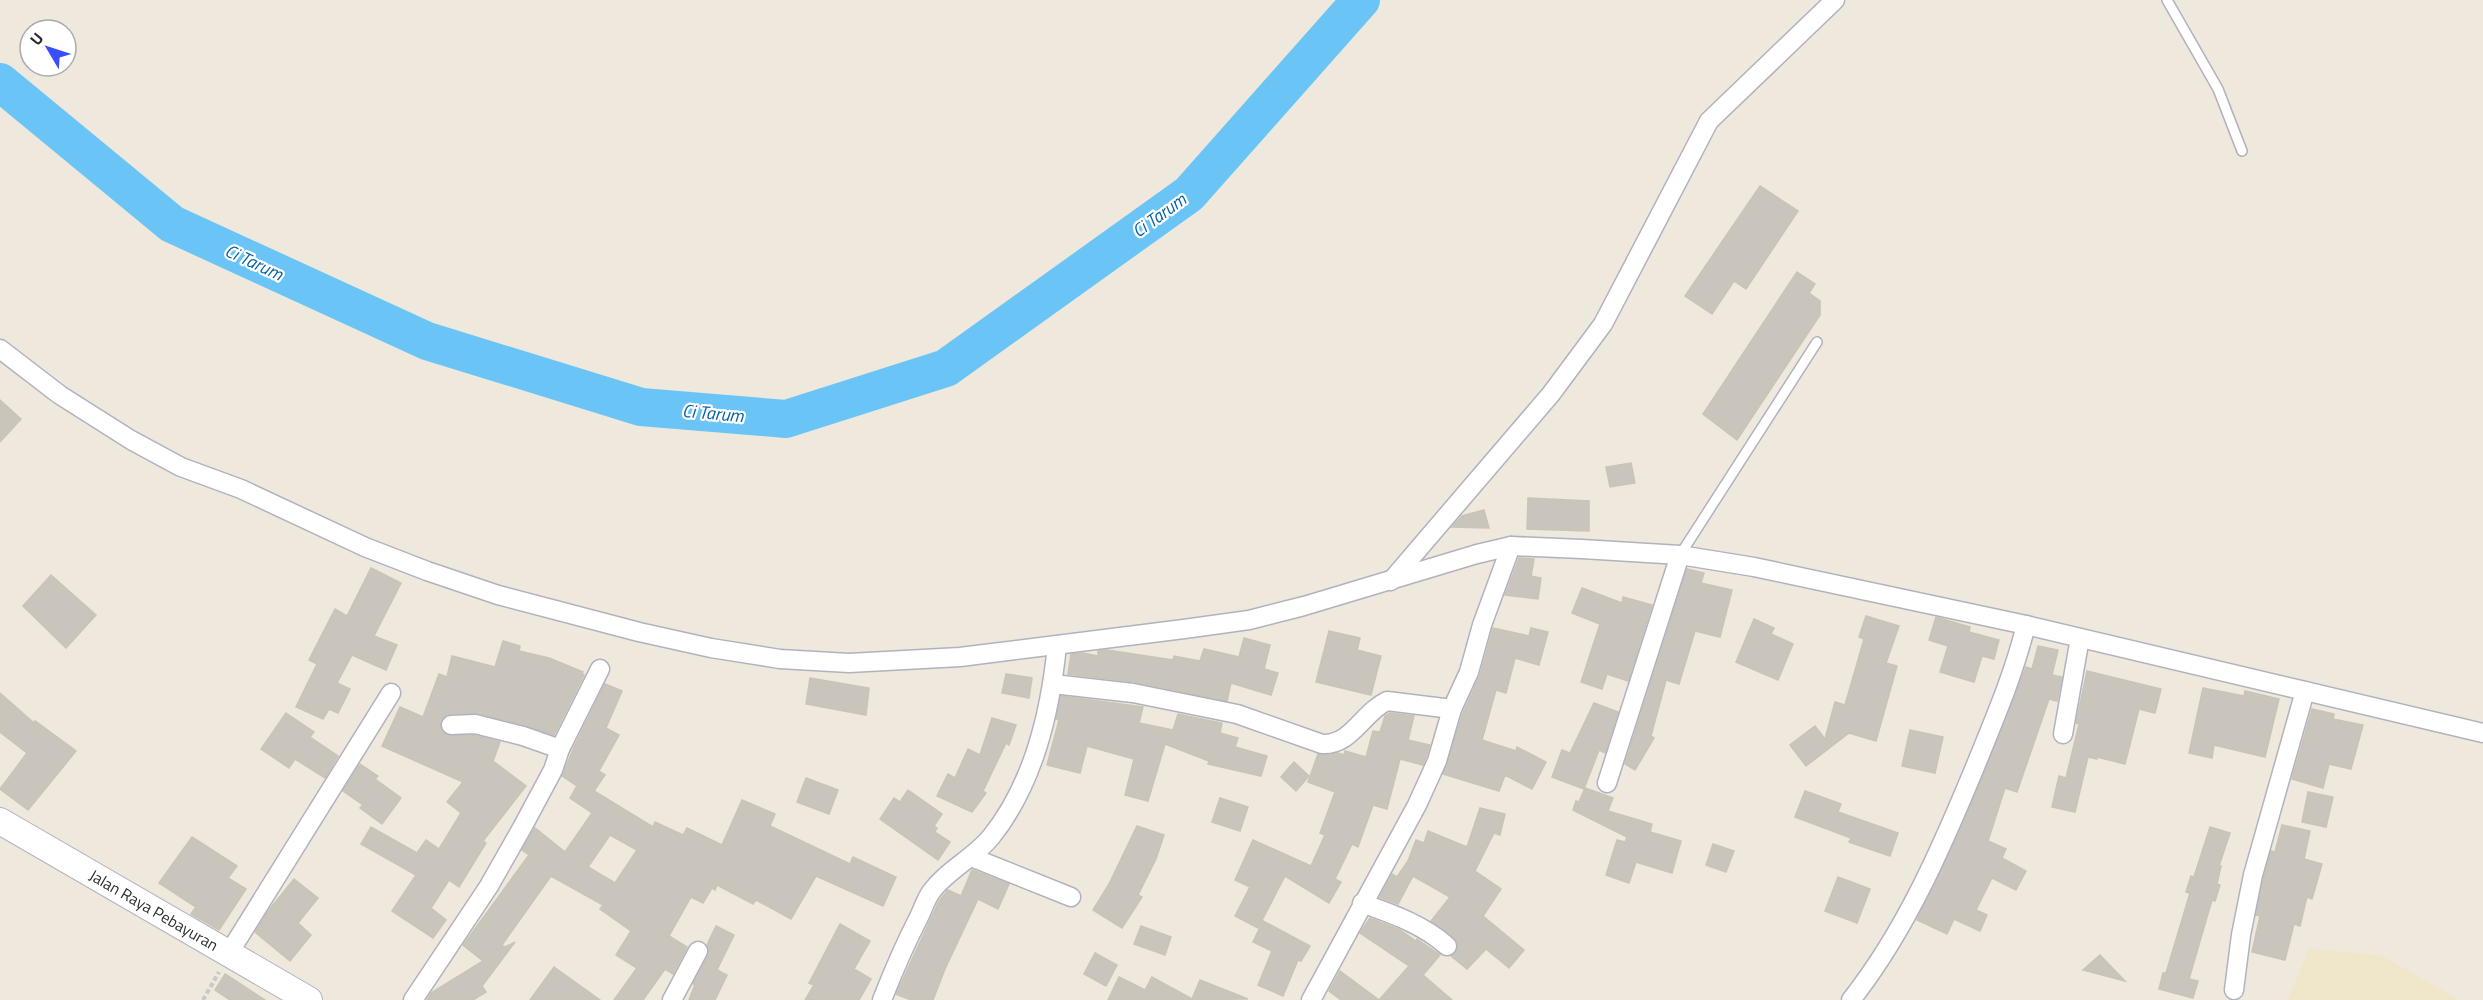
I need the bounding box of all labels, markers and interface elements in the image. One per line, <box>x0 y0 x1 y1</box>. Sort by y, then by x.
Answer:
north arrow <box>18 18 78 78</box>
text: U <box>24 27 49 50</box>
water label: Ci Tarum <box>1126 185 1193 244</box>
water label: Ci Tarum <box>220 237 288 288</box>
water label: Ci Tarum <box>681 397 746 429</box>
street label: Jalan Raya Pebayuran <box>85 863 223 957</box>

